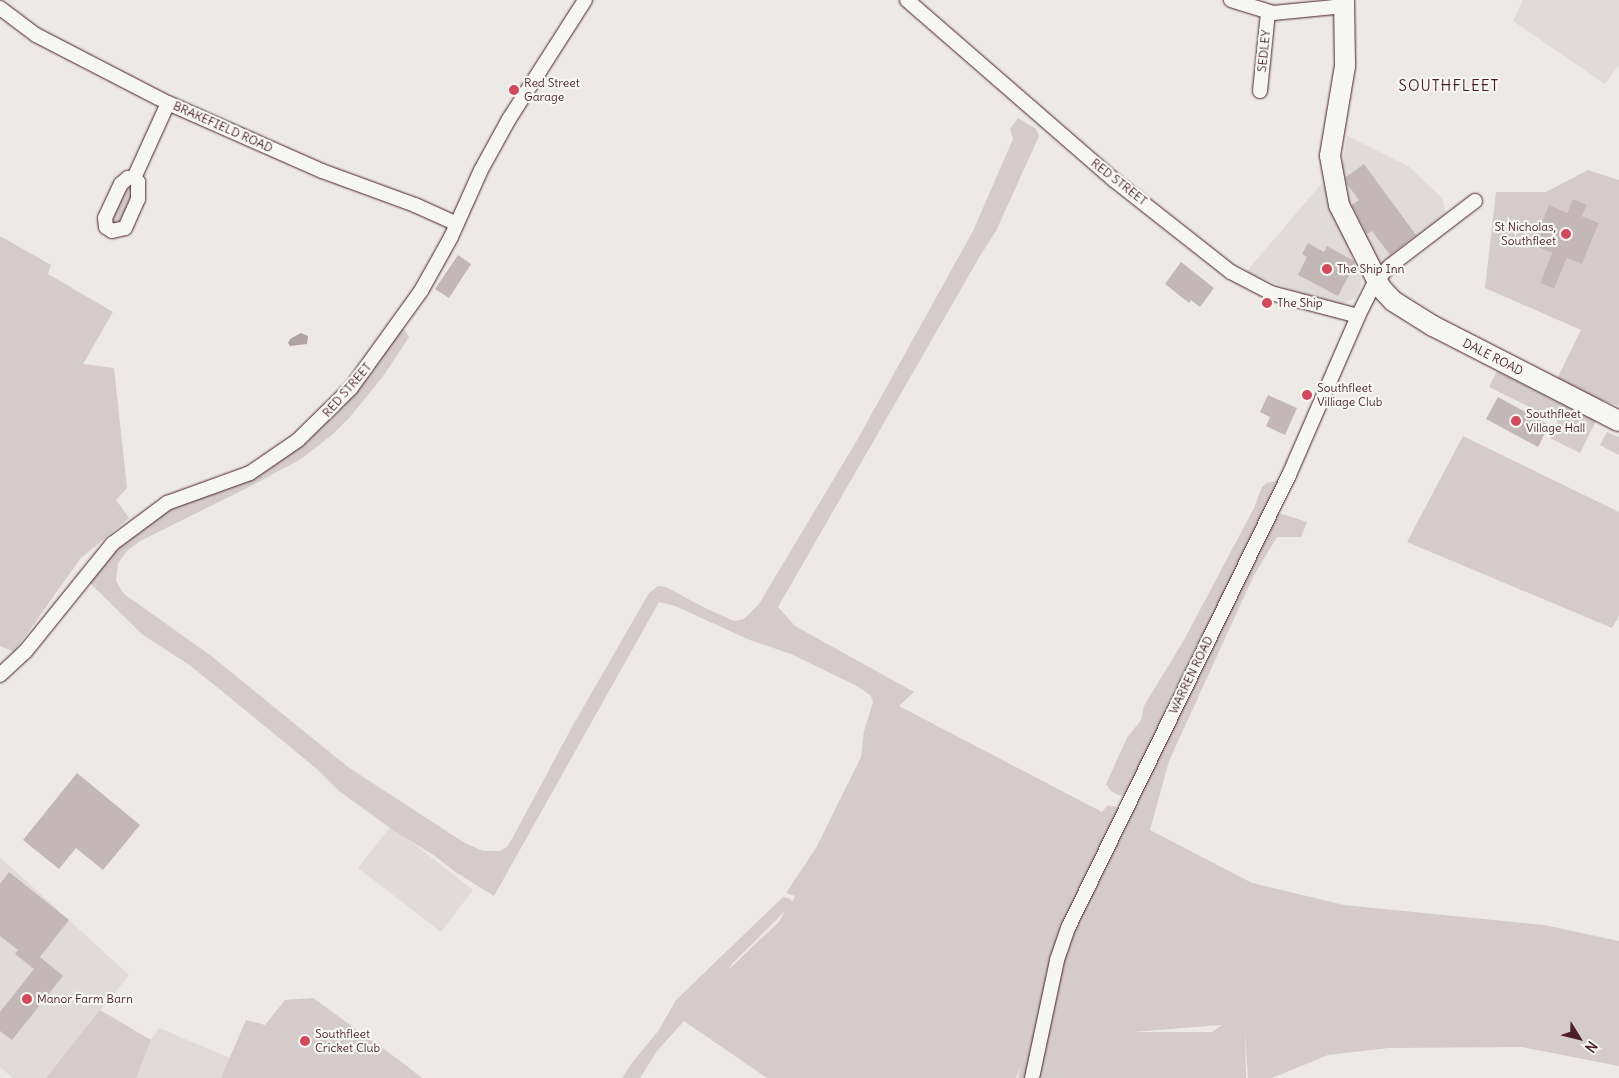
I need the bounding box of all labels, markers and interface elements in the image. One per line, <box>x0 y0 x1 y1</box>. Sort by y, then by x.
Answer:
street label: SEDLEY <box>1255 29 1273 73</box>
place label: Red Street Garage <box>524 76 580 104</box>
district label: SOUTHFLEET <box>1397 77 1501 95</box>
marker: Red Street Garage <box>508 84 520 96</box>
street label: BRAKEFIELD ROAD <box>171 99 275 155</box>
street label: RED STREET <box>1088 156 1150 208</box>
place label: St Nicholas, Southfleet <box>1494 220 1556 248</box>
marker: St Nicholas, Southfleet <box>1560 228 1572 240</box>
place label: The Ship Inn <box>1337 262 1405 276</box>
marker: The Ship Inn <box>1321 263 1333 275</box>
place label: The Ship <box>1277 296 1323 310</box>
marker: The Ship <box>1261 297 1273 309</box>
street label: DALE ROAD <box>1460 336 1526 378</box>
street label: RED STREET <box>320 360 374 420</box>
place label: Southfleet Villiage Club <box>1317 381 1382 409</box>
marker: Southfleet Villiage Club <box>1301 389 1313 401</box>
place label: Southfleet Village Hall <box>1526 407 1585 435</box>
marker: Southfleet Village Hall <box>1510 415 1522 427</box>
street label: WARREN ROAD <box>1166 634 1216 716</box>
place label: Manor Farm Barn <box>37 992 133 1006</box>
marker: Manor Farm Barn <box>21 993 33 1005</box>
north arrow <box>1554 1013 1604 1063</box>
place label: Southfleet Cricket Club <box>315 1027 380 1055</box>
marker: Southfleet Cricket Club <box>299 1035 311 1047</box>
text: N <box>1581 1038 1601 1056</box>

